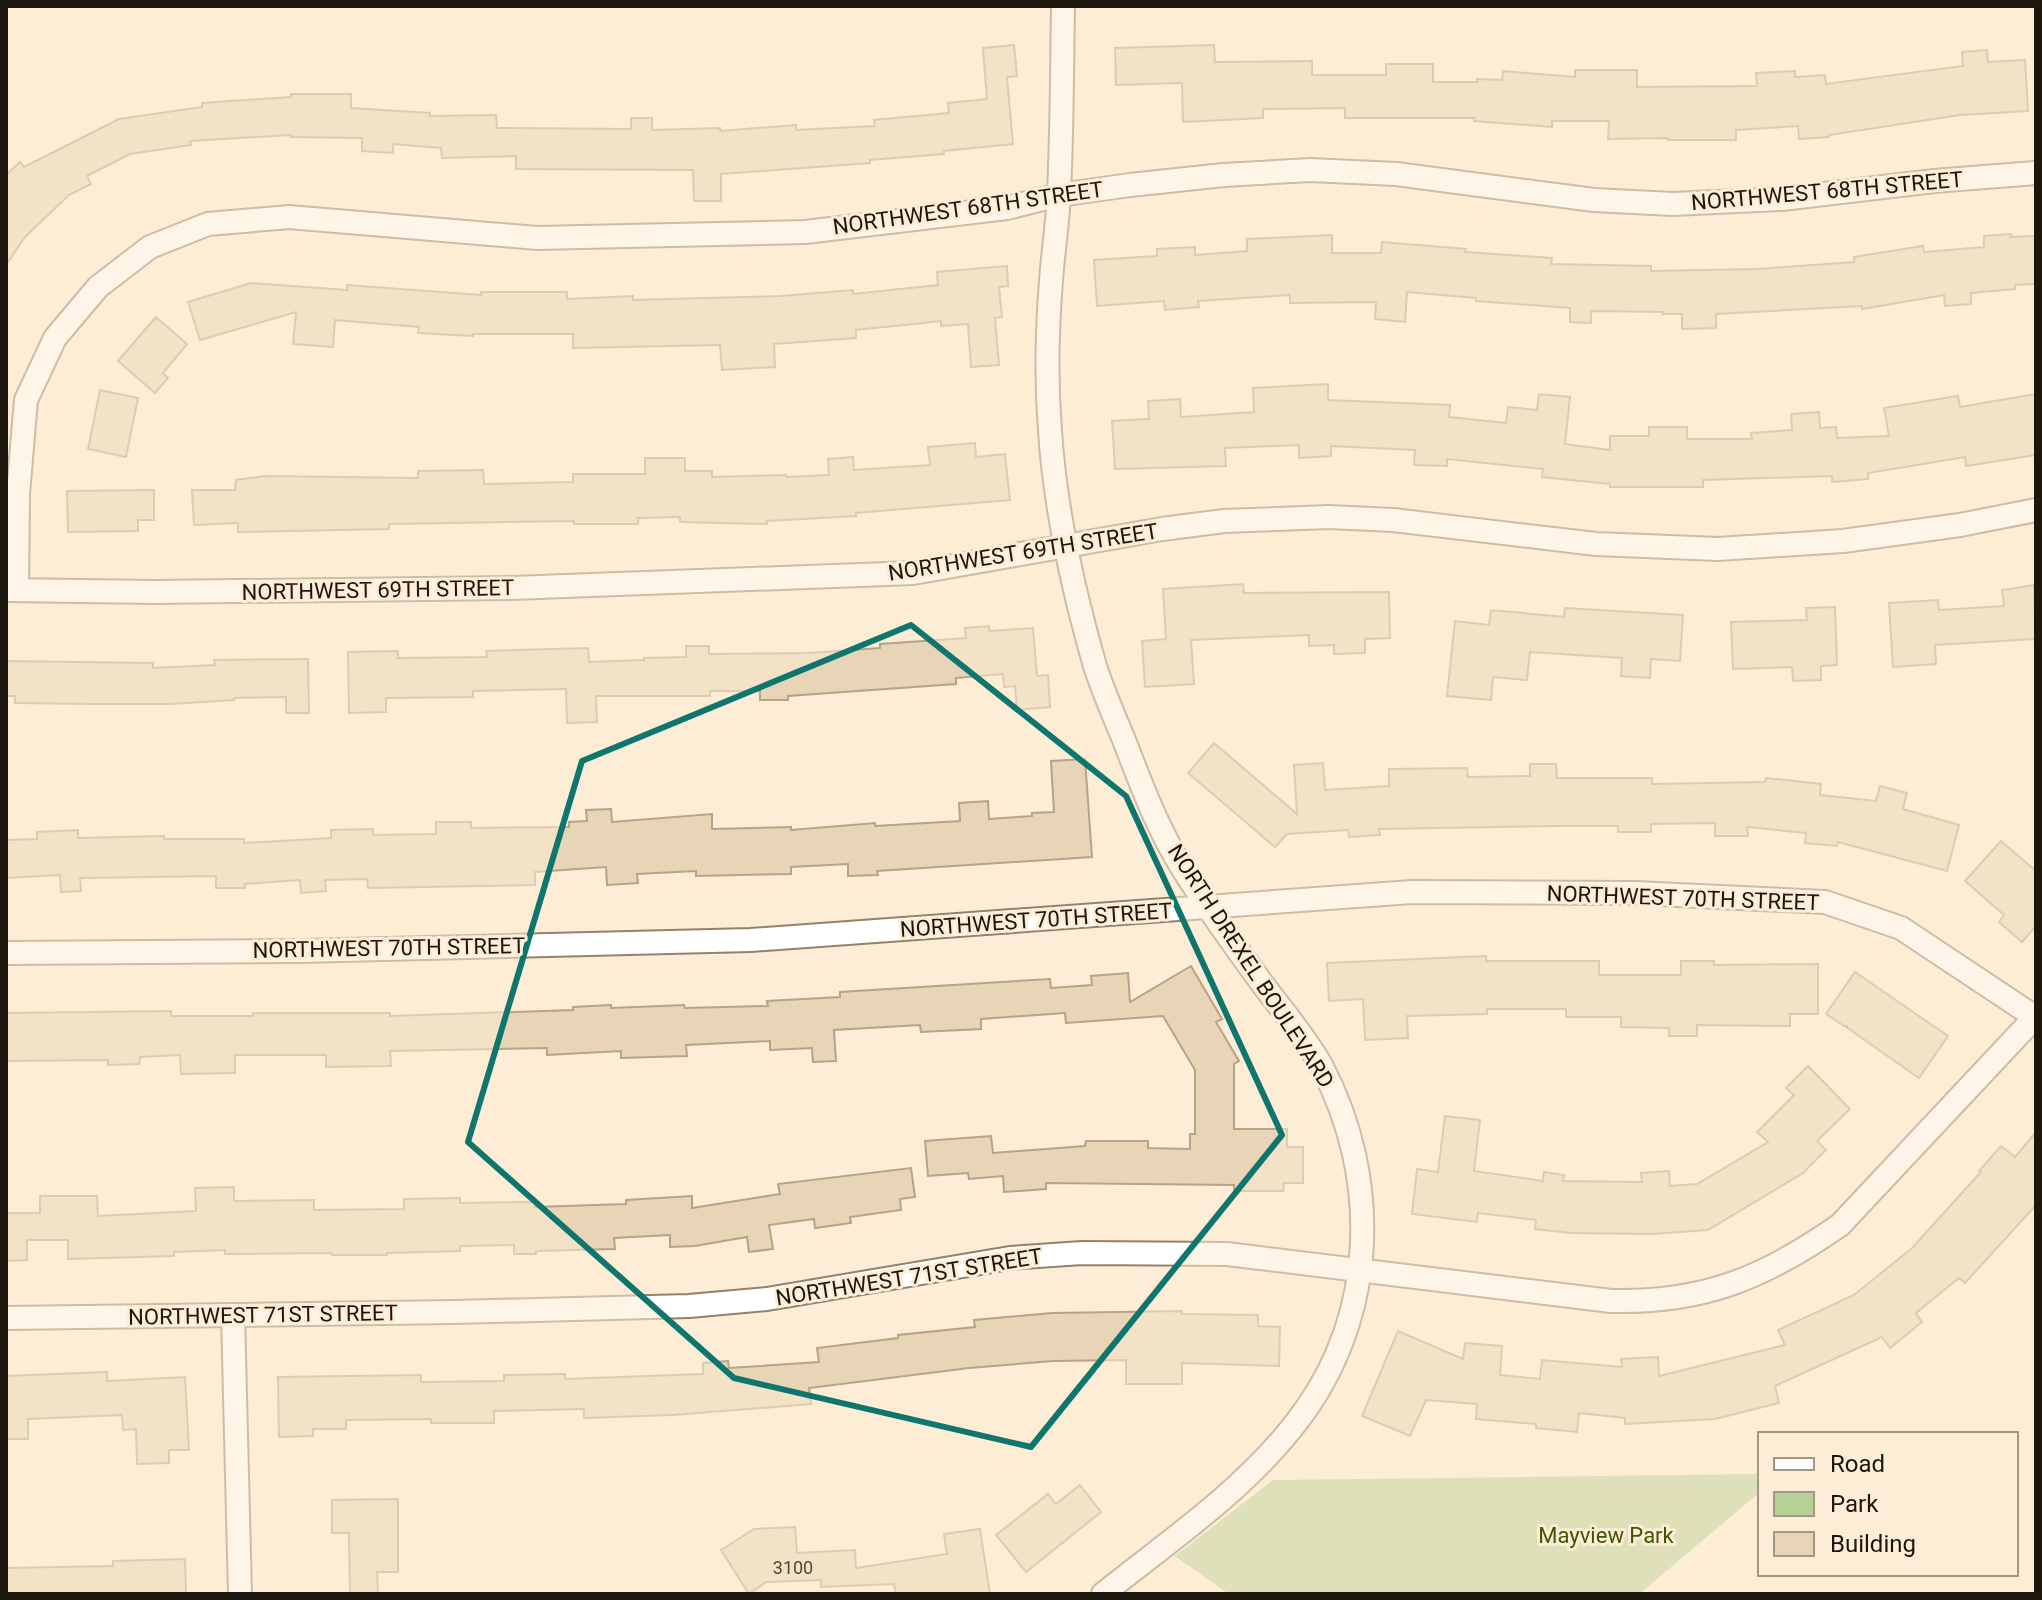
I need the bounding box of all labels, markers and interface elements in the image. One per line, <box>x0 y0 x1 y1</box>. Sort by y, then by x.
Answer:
street label: NORTHWEST 68TH STREET <box>1690 167 1964 215</box>
street label: NORTHWEST 68TH STREET <box>831 177 1105 239</box>
street label: NORTHWEST 69TH STREET <box>886 518 1160 586</box>
street label: NORTHWEST 69TH STREET <box>241 575 515 605</box>
street label: NORTH DREXEL BOULEVARD <box>1163 840 1339 1092</box>
street label: NORTHWEST 70TH STREET <box>1546 881 1820 915</box>
street label: NORTHWEST 70TH STREET <box>899 898 1173 942</box>
street label: NORTHWEST 70TH STREET <box>252 933 526 963</box>
street label: NORTHWEST 71ST STREET <box>774 1244 1044 1310</box>
street label: NORTHWEST 71ST STREET <box>128 1300 398 1330</box>
legend <box>1758 1432 2018 1576</box>
text: Road <box>1830 1450 1885 1478</box>
text: Park <box>1830 1490 1879 1518</box>
park label: Mayview Park <box>1538 1523 1675 1548</box>
text: Building <box>1830 1530 1916 1558</box>
house number: 3100 <box>773 1557 813 1578</box>

